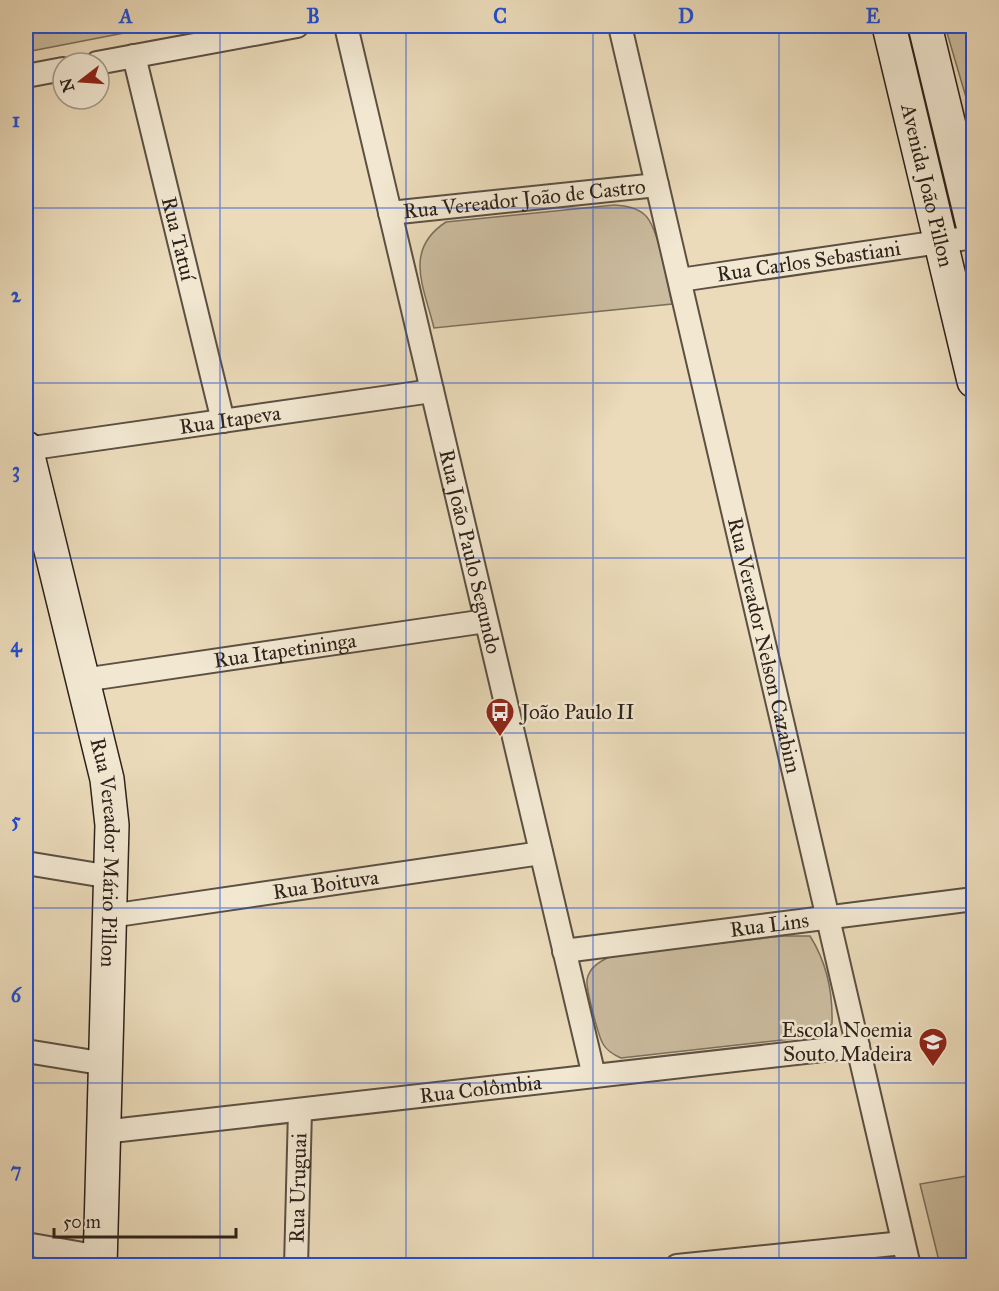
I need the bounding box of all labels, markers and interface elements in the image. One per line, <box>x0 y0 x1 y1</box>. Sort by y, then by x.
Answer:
text: A <box>117 4 133 28</box>
text: B <box>306 4 320 28</box>
text: C <box>493 4 507 28</box>
text: D <box>678 4 694 28</box>
text: E <box>866 4 881 28</box>
north arrow <box>51 51 111 111</box>
text: N <box>56 76 78 95</box>
street label: Avenida João Pillon <box>895 100 959 270</box>
text: 1 <box>12 108 20 132</box>
street label: Rua Vereador João de Castro <box>402 173 647 225</box>
street label: Rua Tatuí <box>156 194 202 284</box>
street label: Rua Carlos Sebastiani <box>715 235 903 287</box>
text: 2 <box>11 283 22 307</box>
street label: Rua Itapeva <box>178 400 282 440</box>
street label: Rua João Paulo Segundo <box>433 447 507 657</box>
text: 3 <box>12 458 20 483</box>
street label: Rua Vereador Nelson Cazabim <box>722 515 807 776</box>
street label: Rua Itapetininga <box>212 627 358 674</box>
text: 4 <box>10 633 22 658</box>
bus stop icon: João Paulo II <box>484 696 516 738</box>
place label: João Paulo II <box>519 699 635 725</box>
street label: Rua Vereador Mário Pillon <box>84 735 125 968</box>
text: 5 <box>11 808 21 832</box>
street label: Rua Boituva <box>271 864 381 905</box>
street label: Rua Lins <box>728 907 810 943</box>
text: 6 <box>11 983 23 1007</box>
place label: Escola Noemia Souto Madeira <box>781 1017 912 1067</box>
school or university icon: Escola Noemia Souto Madeira <box>917 1026 949 1068</box>
street label: Rua Colômbia <box>418 1069 543 1109</box>
street label: Rua Uruguai <box>284 1132 312 1244</box>
text: 7 <box>11 1158 22 1182</box>
scale bar <box>54 1201 236 1239</box>
text: 50 m <box>63 1211 101 1233</box>

